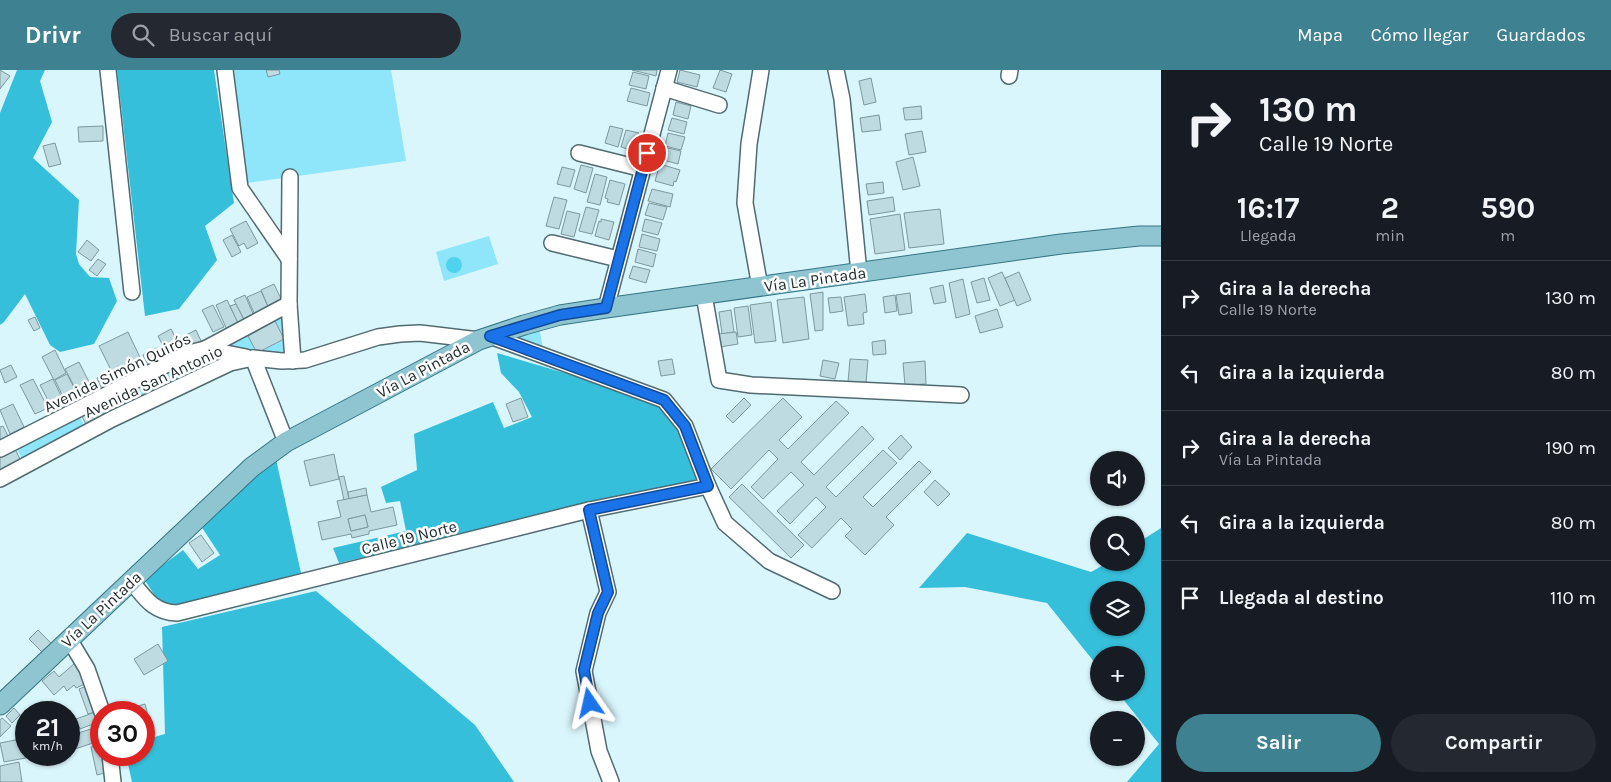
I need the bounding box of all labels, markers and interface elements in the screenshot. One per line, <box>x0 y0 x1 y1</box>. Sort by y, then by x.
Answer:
search box <box>111 13 461 58</box>
text: Drivr <box>25 21 81 49</box>
icon: search <box>129 21 157 49</box>
text: Buscar aquí <box>169 24 272 46</box>
text: Mapa <box>1297 24 1343 46</box>
text: Cómo llegar <box>1371 24 1469 46</box>
text: Guardados <box>1497 24 1586 46</box>
text: 130 m <box>1259 89 1357 130</box>
icon: right <box>1176 90 1241 155</box>
text: Calle 19 Norte <box>1259 131 1393 157</box>
pin <box>626 132 668 174</box>
icon: arrive <box>633 139 661 167</box>
text: 16:17 <box>1237 190 1299 226</box>
text: 2 <box>1381 190 1399 226</box>
text: 590 <box>1480 190 1535 226</box>
text: Llegada <box>1240 226 1296 245</box>
text: min <box>1375 226 1405 245</box>
text: m <box>1500 226 1515 245</box>
street label: Vía La Pintada <box>763 263 867 296</box>
text: Gira a la derecha <box>1219 278 1371 300</box>
icon: right <box>1176 284 1204 312</box>
text: 130 m <box>1545 287 1596 309</box>
text: Calle 19 Norte <box>1219 300 1317 319</box>
street label: Avenida Simón Quirós <box>41 329 194 416</box>
street label: Vía La Pintada <box>373 337 473 402</box>
street label: Avenida San Antonio <box>81 341 225 422</box>
icon: left <box>1176 359 1204 387</box>
text: Gira a la izquierda <box>1219 362 1385 384</box>
text: 80 m <box>1551 362 1596 384</box>
text: Gira a la derecha <box>1219 428 1371 450</box>
icon: right <box>1176 434 1204 462</box>
text: 190 m <box>1545 437 1596 459</box>
text: Vía La Pintada <box>1219 450 1322 469</box>
map controls <box>1090 451 1145 766</box>
button: sound <box>1090 451 1145 506</box>
icon: left <box>1176 509 1204 537</box>
text: Gira a la izquierda <box>1219 512 1385 534</box>
text: 80 m <box>1551 512 1596 534</box>
street label: Calle 19 Norte <box>359 516 459 559</box>
button: search <box>1090 516 1145 571</box>
street label: Vía La Pintada <box>57 567 145 651</box>
button: layers <box>1090 581 1145 636</box>
icon: arrive <box>1176 584 1204 612</box>
text: Llegada al destino <box>1219 587 1384 609</box>
text: 110 m <box>1550 587 1596 609</box>
button: + <box>1090 646 1145 701</box>
position arrow <box>563 676 615 728</box>
speed limit sign: 30 <box>90 701 155 766</box>
button: − <box>1090 711 1145 766</box>
text: 21 <box>35 713 60 742</box>
button: Salir <box>1176 714 1381 772</box>
button: Compartir <box>1391 714 1596 772</box>
text: km/h <box>32 739 63 753</box>

